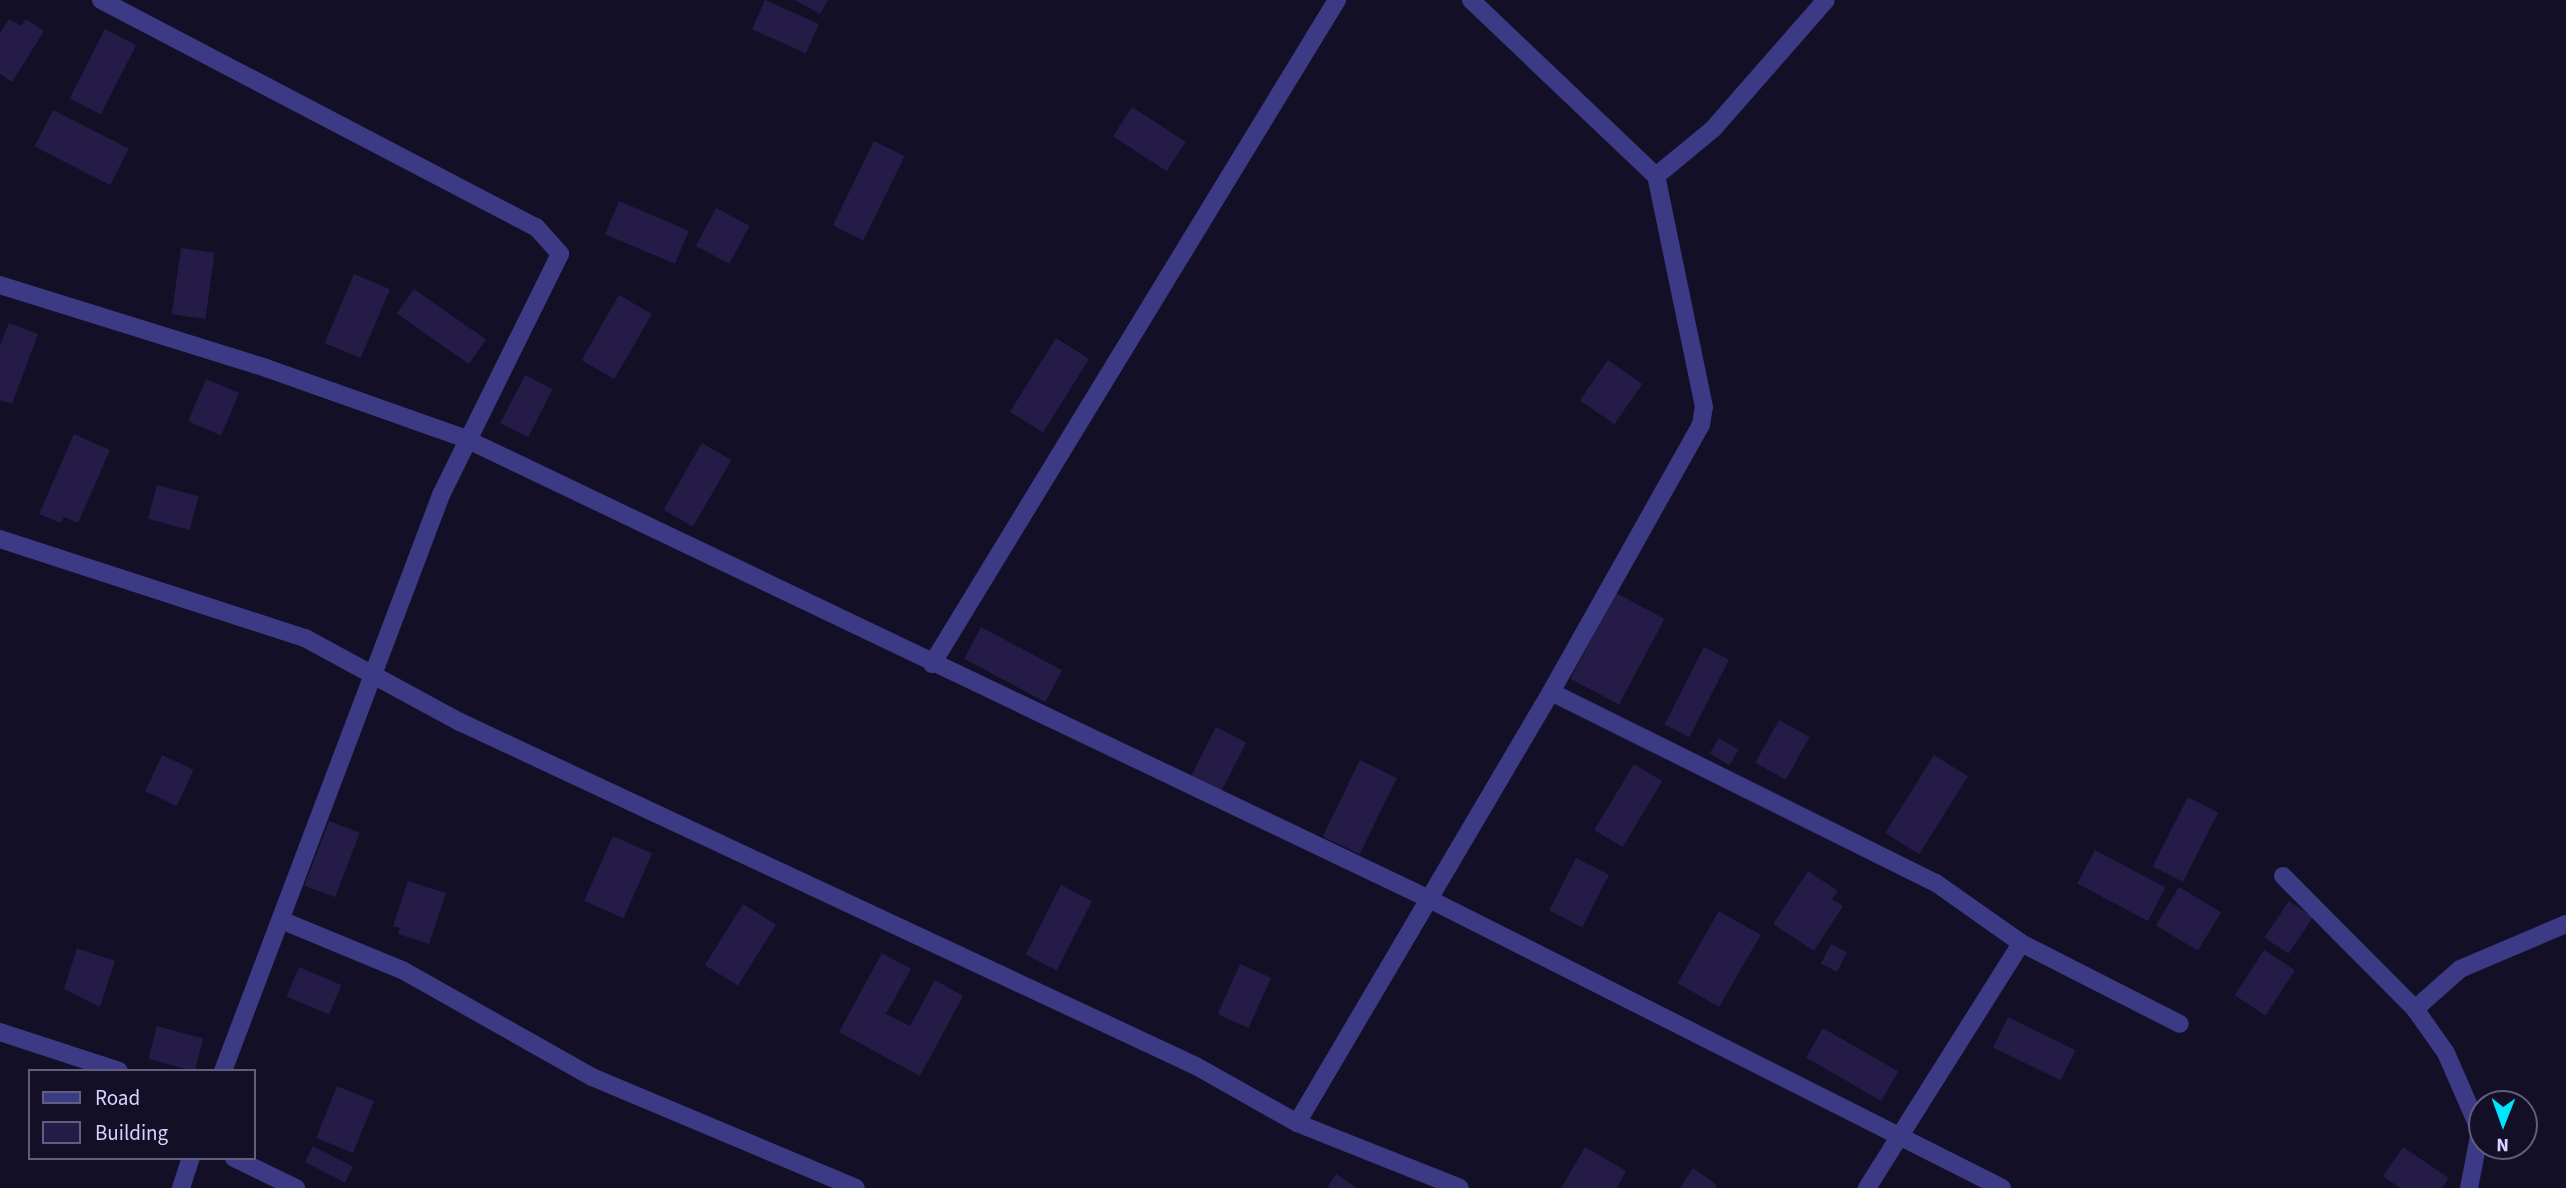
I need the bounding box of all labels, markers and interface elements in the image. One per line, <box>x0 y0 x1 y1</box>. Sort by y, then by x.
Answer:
legend <box>28 1069 256 1160</box>
text: Road <box>95 1083 140 1113</box>
north arrow <box>2468 1090 2538 1160</box>
text: Building <box>95 1118 168 1148</box>
text: N <box>2496 1131 2509 1158</box>

